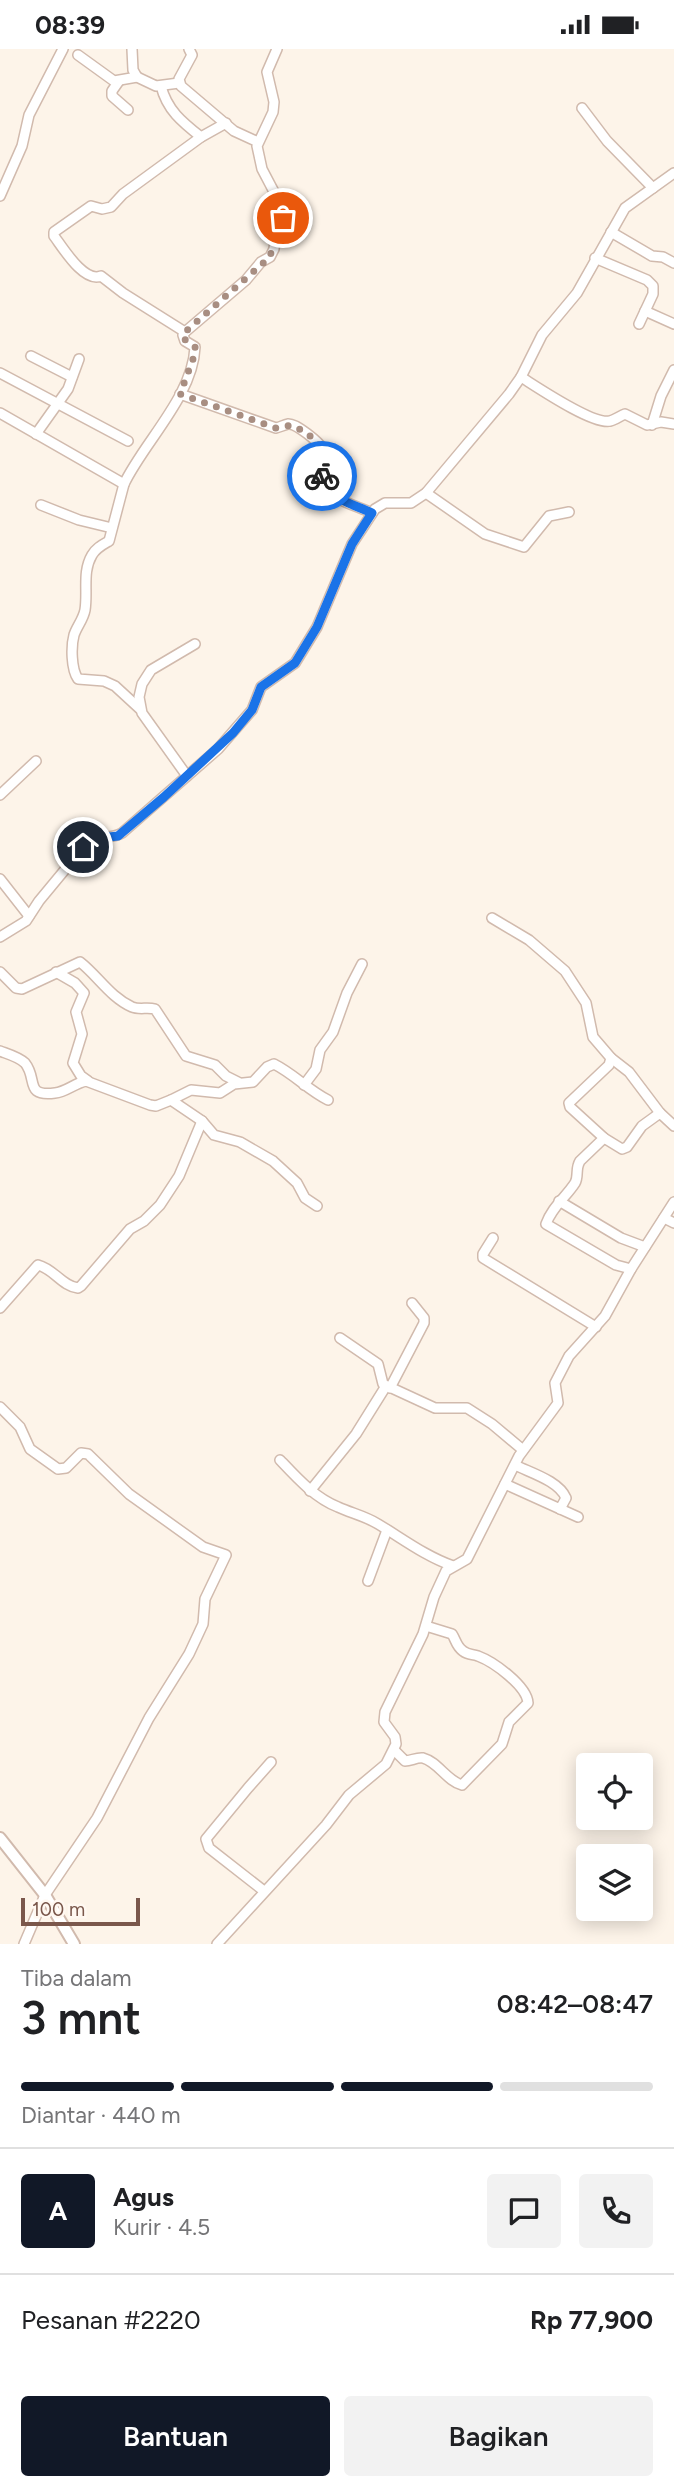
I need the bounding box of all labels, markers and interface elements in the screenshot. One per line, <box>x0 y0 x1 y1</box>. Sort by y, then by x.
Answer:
text: 08:39 <box>35 9 105 41</box>
pin <box>253 188 313 248</box>
icon: bag <box>264 199 302 237</box>
courier <box>287 441 357 511</box>
icon: bike <box>303 457 341 495</box>
pin <box>53 817 113 877</box>
icon: home <box>64 828 102 866</box>
map controls <box>576 1753 653 1921</box>
button: locate <box>576 1753 653 1830</box>
button: layers <box>576 1844 653 1921</box>
scale bar <box>21 1895 140 1927</box>
text: 100 m <box>32 1898 85 1921</box>
text: Tiba dalam <box>21 1964 132 1992</box>
text: 08:42–08:47 <box>497 1988 653 2020</box>
text: 3 mnt <box>21 1990 141 2046</box>
text: Diantar · 440 m <box>21 2101 181 2129</box>
button: chat <box>487 2174 561 2248</box>
button: phone <box>579 2174 653 2248</box>
text: Agus <box>113 2181 174 2213</box>
text: A <box>49 2195 67 2227</box>
text: Kurir · 4.5 <box>113 2213 210 2241</box>
text: Pesanan #2220 <box>21 2304 201 2336</box>
text: Rp 77,900 <box>530 2304 653 2336</box>
button: Bantuan <box>21 2396 330 2476</box>
button: Bagikan <box>344 2396 653 2476</box>

